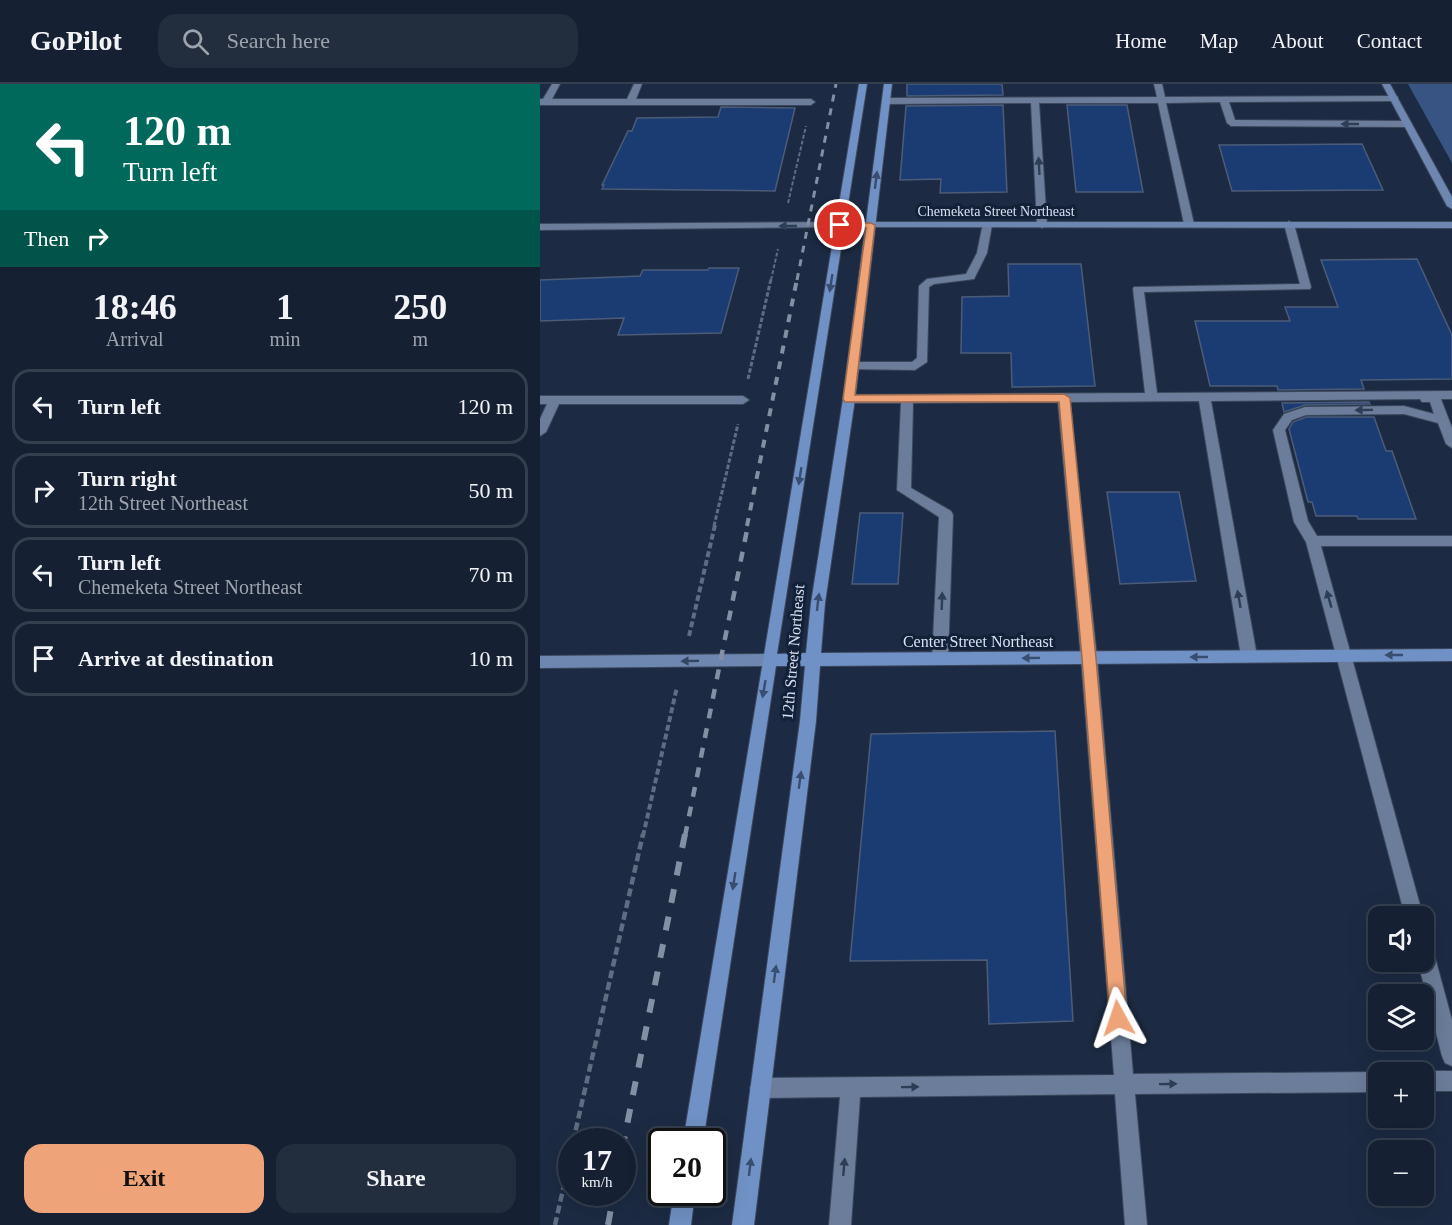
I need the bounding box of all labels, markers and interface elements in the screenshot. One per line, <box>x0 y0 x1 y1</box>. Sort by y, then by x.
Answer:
search box <box>158 14 578 68</box>
text: GoPilot <box>30 25 122 56</box>
icon: search <box>179 25 212 58</box>
text: Search here <box>227 28 330 53</box>
text: Home <box>1115 29 1167 53</box>
text: Map <box>1200 29 1238 53</box>
text: About <box>1271 29 1324 53</box>
text: Contact <box>1357 29 1422 53</box>
icon: left <box>24 108 102 186</box>
text: 120 m <box>123 108 232 154</box>
one-way arrow <box>1340 119 1359 129</box>
text: Turn left <box>123 157 217 187</box>
one-way arrow <box>1034 157 1043 176</box>
one-way arrow <box>871 170 881 189</box>
pin <box>814 199 865 250</box>
street label: Chemeketa Street Northeast <box>917 204 1075 219</box>
icon: arrive <box>823 208 856 241</box>
one-way arrow <box>778 221 797 231</box>
icon: right <box>81 222 114 255</box>
text: Then <box>24 226 69 251</box>
one-way arrow <box>826 274 835 293</box>
text: 18:46 <box>93 287 177 327</box>
text: 1 <box>276 287 294 327</box>
text: 250 <box>393 287 447 327</box>
text: Arrival <box>106 328 164 350</box>
text: min <box>269 328 301 350</box>
text: m <box>413 328 428 350</box>
icon: left <box>27 390 60 423</box>
text: Turn left <box>78 394 161 419</box>
text: 120 m <box>457 394 513 419</box>
one-way arrow <box>1355 405 1374 415</box>
text: Turn right <box>78 466 177 491</box>
one-way arrow <box>795 466 804 485</box>
icon: right <box>27 474 60 507</box>
text: 50 m <box>468 478 513 503</box>
text: 12th Street Northeast <box>78 492 248 514</box>
text: Turn left <box>78 550 161 575</box>
icon: left <box>27 558 60 591</box>
text: 70 m <box>468 562 513 587</box>
text: Chemeketa Street Northeast <box>78 576 302 598</box>
street label: 12th Street Northeast <box>779 583 807 720</box>
one-way arrow <box>1234 589 1243 608</box>
one-way arrow <box>1323 590 1333 608</box>
one-way arrow <box>938 591 947 610</box>
one-way arrow <box>813 592 823 611</box>
street label: Center Street Northeast <box>903 633 1054 650</box>
icon: arrive <box>27 642 60 675</box>
text: Arrive at destination <box>78 646 274 671</box>
text: 10 m <box>468 646 513 671</box>
one-way arrow <box>1384 650 1403 660</box>
one-way arrow <box>1189 652 1208 662</box>
one-way arrow <box>1021 653 1040 663</box>
one-way arrow <box>680 656 699 666</box>
one-way arrow <box>759 679 768 698</box>
one-way arrow <box>796 771 805 790</box>
one-way arrow <box>729 872 738 891</box>
map controls <box>1368 906 1434 1206</box>
button: sound <box>1368 906 1434 972</box>
one-way arrow <box>770 964 779 983</box>
button: layers <box>1368 984 1434 1050</box>
position arrow <box>1086 986 1150 1050</box>
button: + <box>1368 1062 1434 1128</box>
one-way arrow <box>1158 1079 1177 1089</box>
one-way arrow <box>900 1082 919 1092</box>
speed limit sign: 20 <box>648 1128 726 1206</box>
button: − <box>1368 1140 1434 1206</box>
text: 17 <box>582 1143 612 1176</box>
button: Exit <box>24 1144 264 1213</box>
button: Share <box>276 1144 516 1213</box>
one-way arrow <box>745 1157 754 1176</box>
one-way arrow <box>840 1157 849 1176</box>
text: km/h <box>582 1174 612 1190</box>

